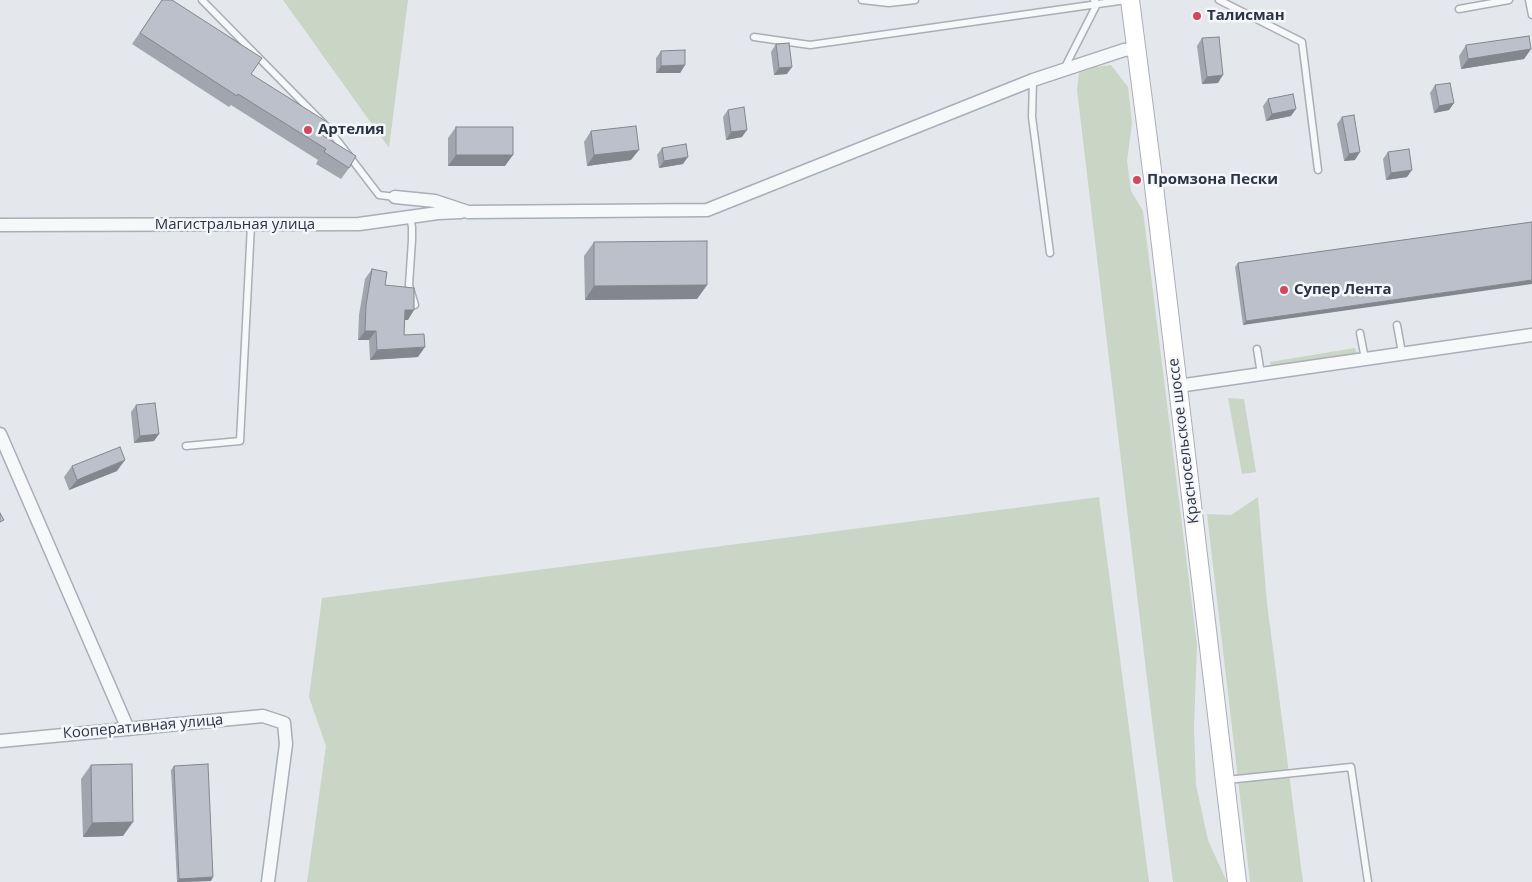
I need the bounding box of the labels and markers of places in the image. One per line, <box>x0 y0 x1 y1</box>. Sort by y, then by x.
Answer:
place label: Талисман <box>1207 7 1285 25</box>
marker: Талисман <box>1191 10 1203 22</box>
place label: Артелия <box>318 121 384 139</box>
marker: Артелия <box>302 124 314 136</box>
place label: Промзона Пески <box>1147 171 1278 189</box>
marker: Промзона Пески <box>1131 174 1143 186</box>
place label: Супер Лента <box>1294 281 1391 299</box>
marker: Супер Лента <box>1278 284 1290 296</box>

